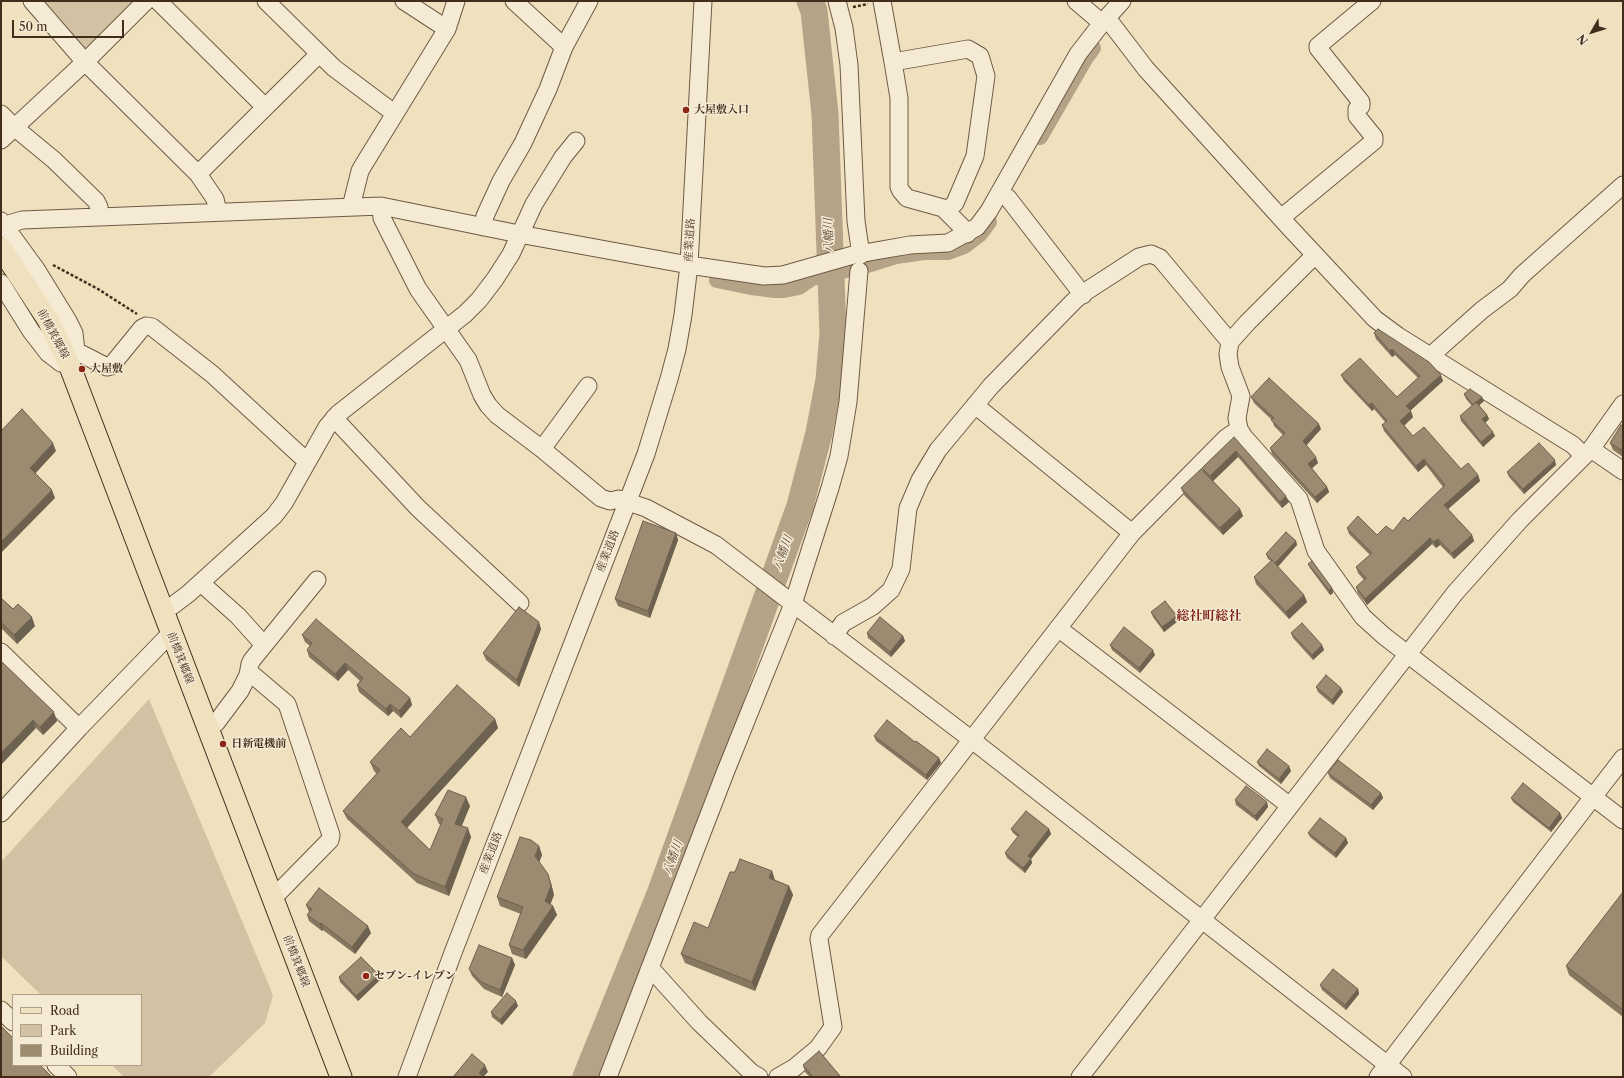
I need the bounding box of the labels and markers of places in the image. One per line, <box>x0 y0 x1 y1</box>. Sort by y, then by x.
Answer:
place label: 大屋敷入口 <box>694 103 749 117</box>
marker: 大屋敷入口 <box>681 105 691 115</box>
place label: 大屋敷 <box>90 362 123 376</box>
marker: 大屋敷 <box>77 364 87 374</box>
place label: 日新電機前 <box>231 737 286 751</box>
marker: 日新電機前 <box>218 739 228 749</box>
place label: セブン-イレブン <box>374 969 456 983</box>
marker: セブン-イレブン <box>361 971 371 981</box>

